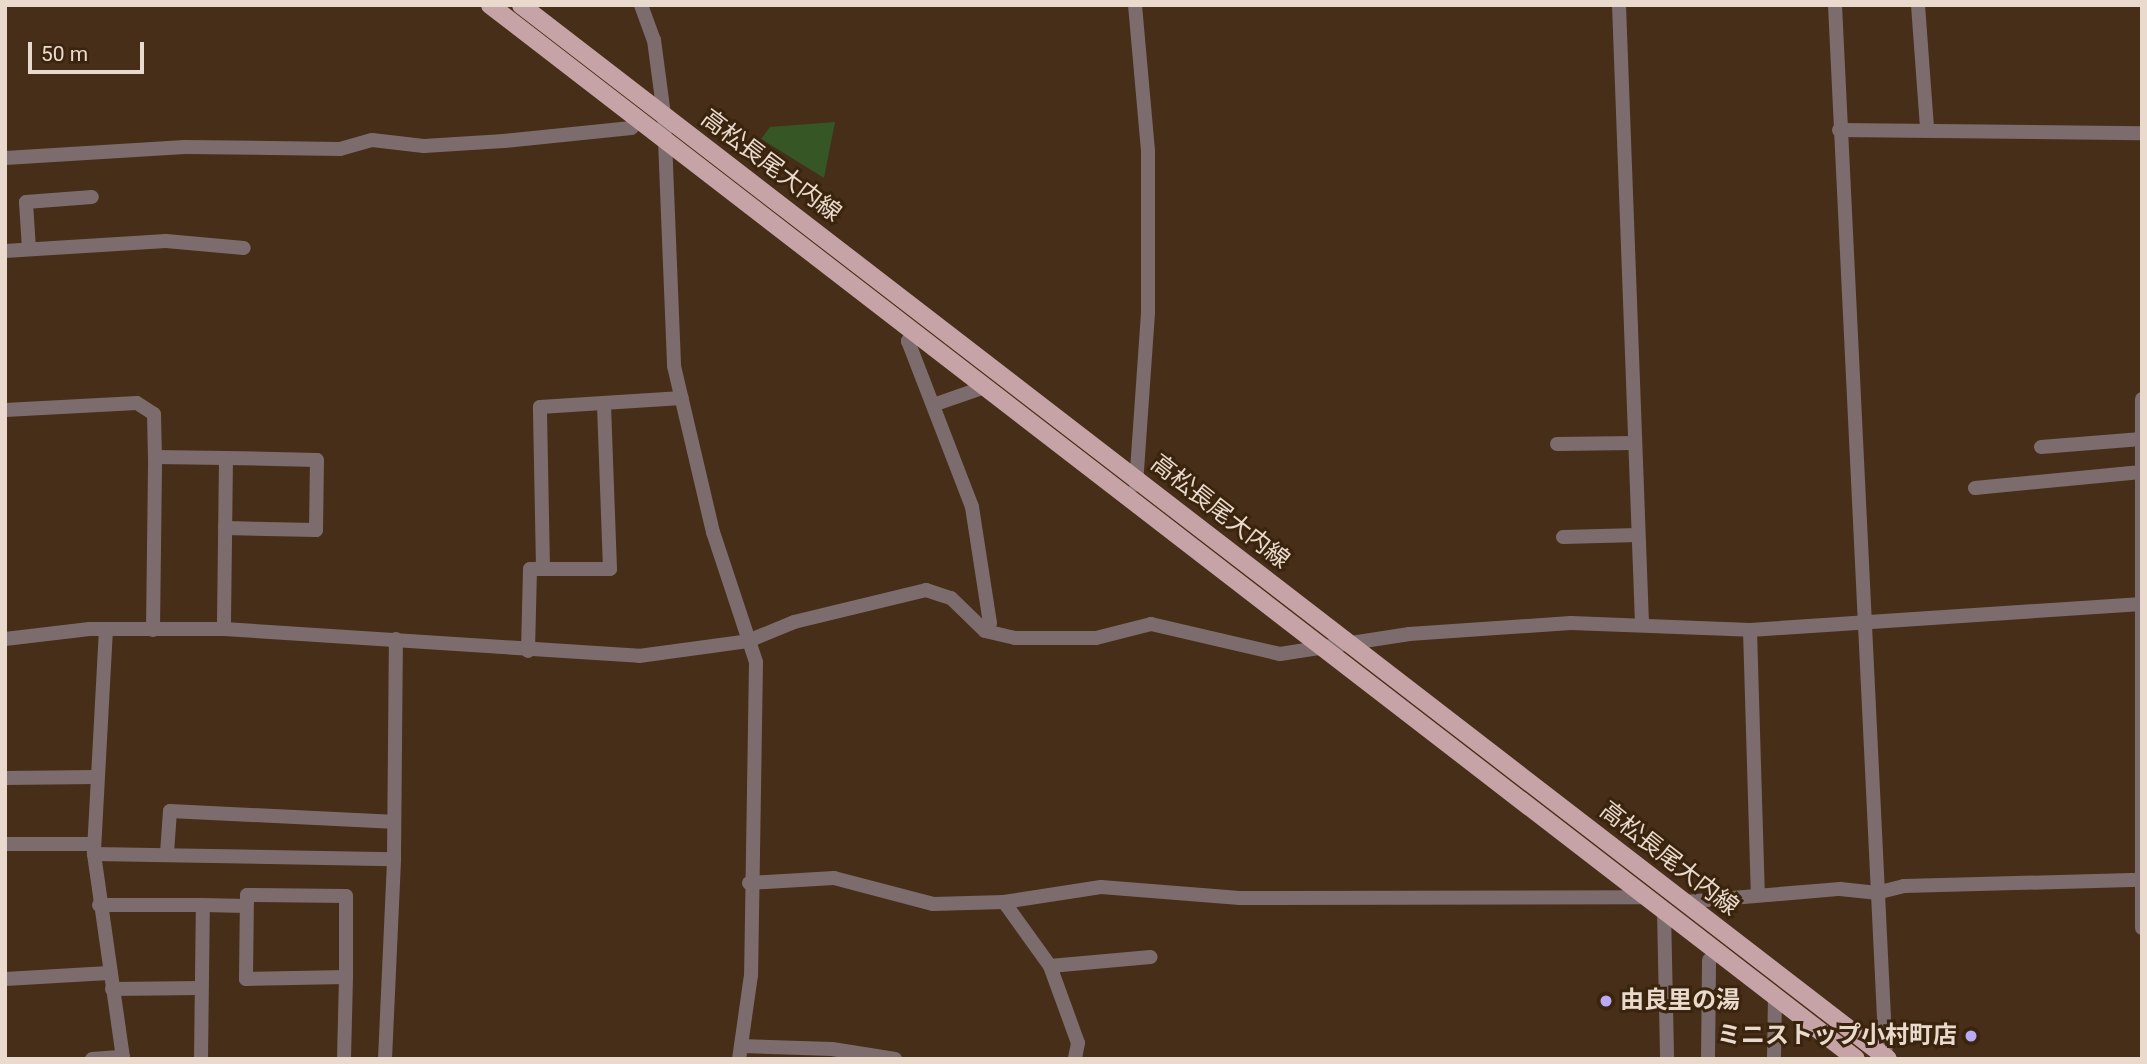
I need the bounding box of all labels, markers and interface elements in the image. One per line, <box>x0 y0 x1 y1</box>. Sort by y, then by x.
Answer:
scale bar <box>32 28 147 72</box>
text: 50 m <box>41 42 88 66</box>
street label: 高松長尾大内線 <box>695 104 847 228</box>
street label: 高松長尾大内線 <box>1145 449 1295 575</box>
street label: 高松長尾大内線 <box>1594 796 1744 922</box>
place label: 由良里の湯 <box>1620 987 1740 1015</box>
marker: 由良里の湯 <box>1598 993 1614 1009</box>
place label: ミニストップ小村町店 <box>1717 1022 1957 1050</box>
marker: ミニストップ小村町店 <box>1963 1028 1979 1044</box>

